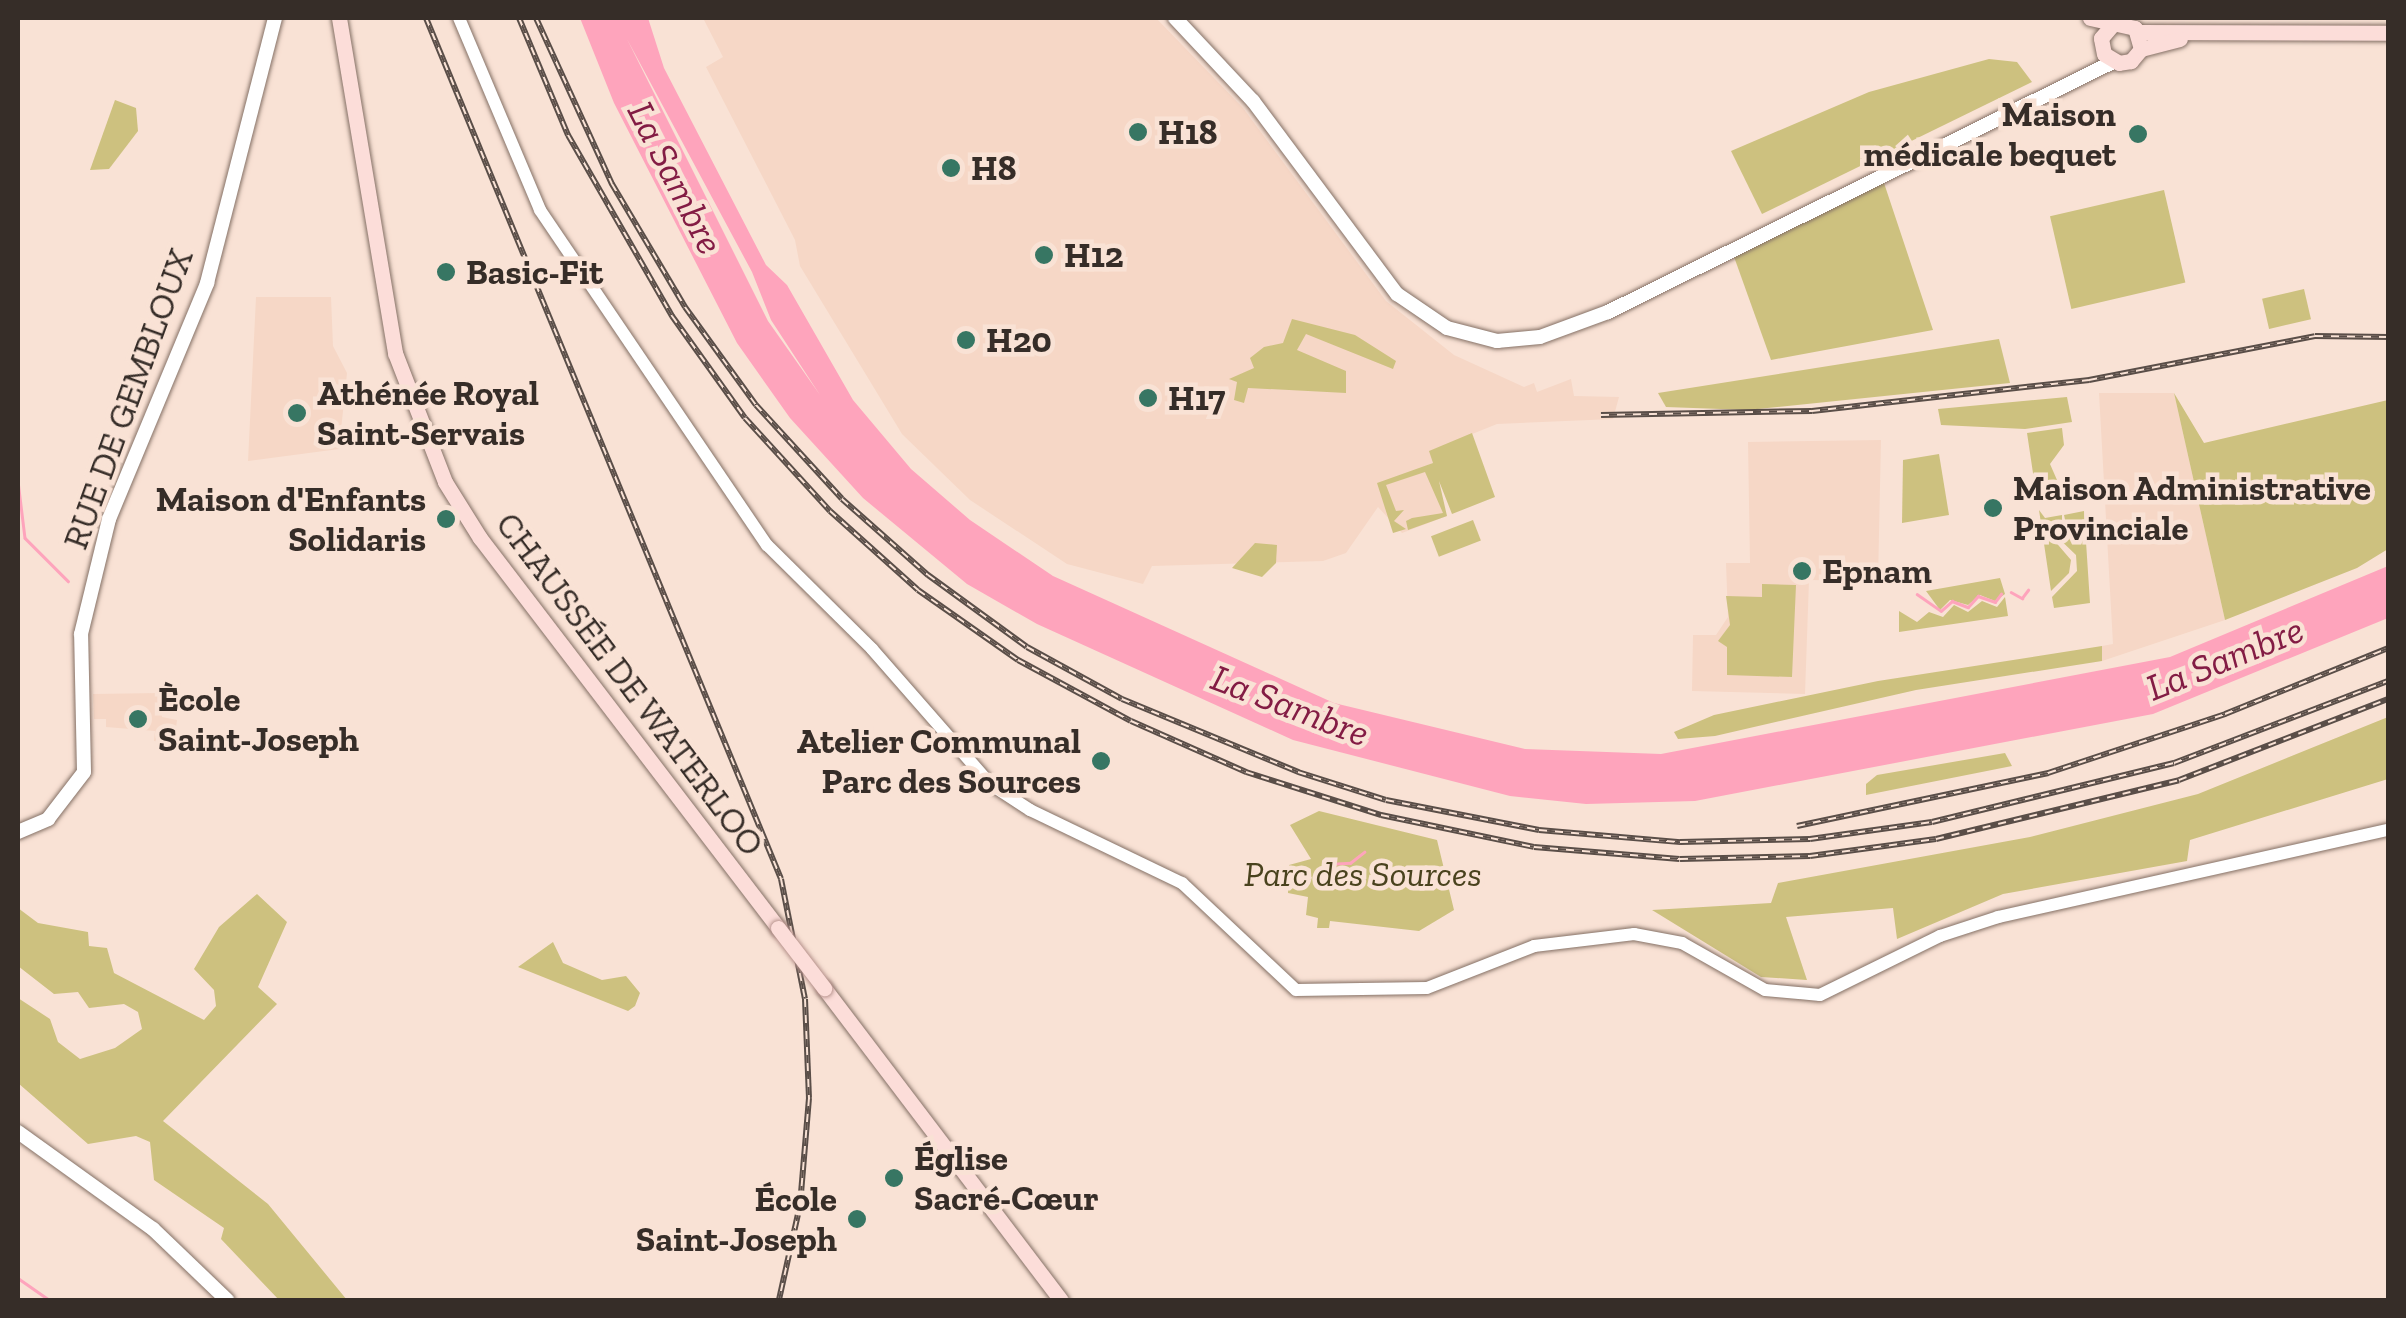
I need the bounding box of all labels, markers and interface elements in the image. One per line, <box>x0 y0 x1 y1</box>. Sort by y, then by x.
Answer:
place label: Maison médicale bequet <box>1864 93 2116 175</box>
water label: La Sambre <box>617 94 733 262</box>
place label: H18 <box>1158 111 1218 153</box>
marker: H18 <box>1127 121 1149 143</box>
marker: Maison médicale bequet <box>2125 121 2151 147</box>
place label: H8 <box>971 147 1016 189</box>
marker: H8 <box>940 157 962 179</box>
place label: H12 <box>1064 234 1124 276</box>
street label: RUE DE GEMBLOUX <box>54 243 202 555</box>
marker: H12 <box>1033 244 1055 266</box>
place label: Basic-Fit <box>466 251 603 293</box>
marker: Basic-Fit <box>435 261 457 283</box>
place label: H20 <box>986 319 1052 361</box>
marker: H20 <box>955 329 977 351</box>
place label: Athénée Royal Saint-Servais <box>317 372 539 454</box>
place label: H17 <box>1168 377 1225 419</box>
marker: H17 <box>1137 387 1159 409</box>
marker: Athénée Royal Saint-Servais <box>286 402 308 424</box>
place label: Maison Administrative Provinciale <box>2013 467 2372 549</box>
place label: Maison d'Enfants Solidaris <box>156 478 426 560</box>
marker: Maison Administrative Provinciale <box>1982 497 2004 519</box>
street label: CHAUSSÉE DE WATERLOO <box>487 504 773 864</box>
marker: Maison d'Enfants Solidaris <box>435 508 457 530</box>
place label: Epnam <box>1822 550 1932 592</box>
marker: Epnam <box>1791 560 1813 582</box>
water label: La Sambre <box>2140 607 2310 711</box>
water label: La Sambre <box>1205 655 1375 757</box>
place label: Ècole Saint-Joseph <box>158 678 359 760</box>
marker: Ècole Saint-Joseph <box>127 708 149 730</box>
place label: Atelier Communal Parc des Sources <box>796 720 1081 802</box>
marker: Atelier Communal Parc des Sources <box>1090 750 1112 772</box>
park label: Parc des Sources <box>1244 853 1482 895</box>
place label: Église Sacré-Cœur <box>914 1137 1099 1219</box>
marker: Église Sacré-Cœur <box>883 1167 905 1189</box>
place label: École Saint-Joseph <box>636 1178 837 1260</box>
marker: École Saint-Joseph <box>846 1208 868 1230</box>

